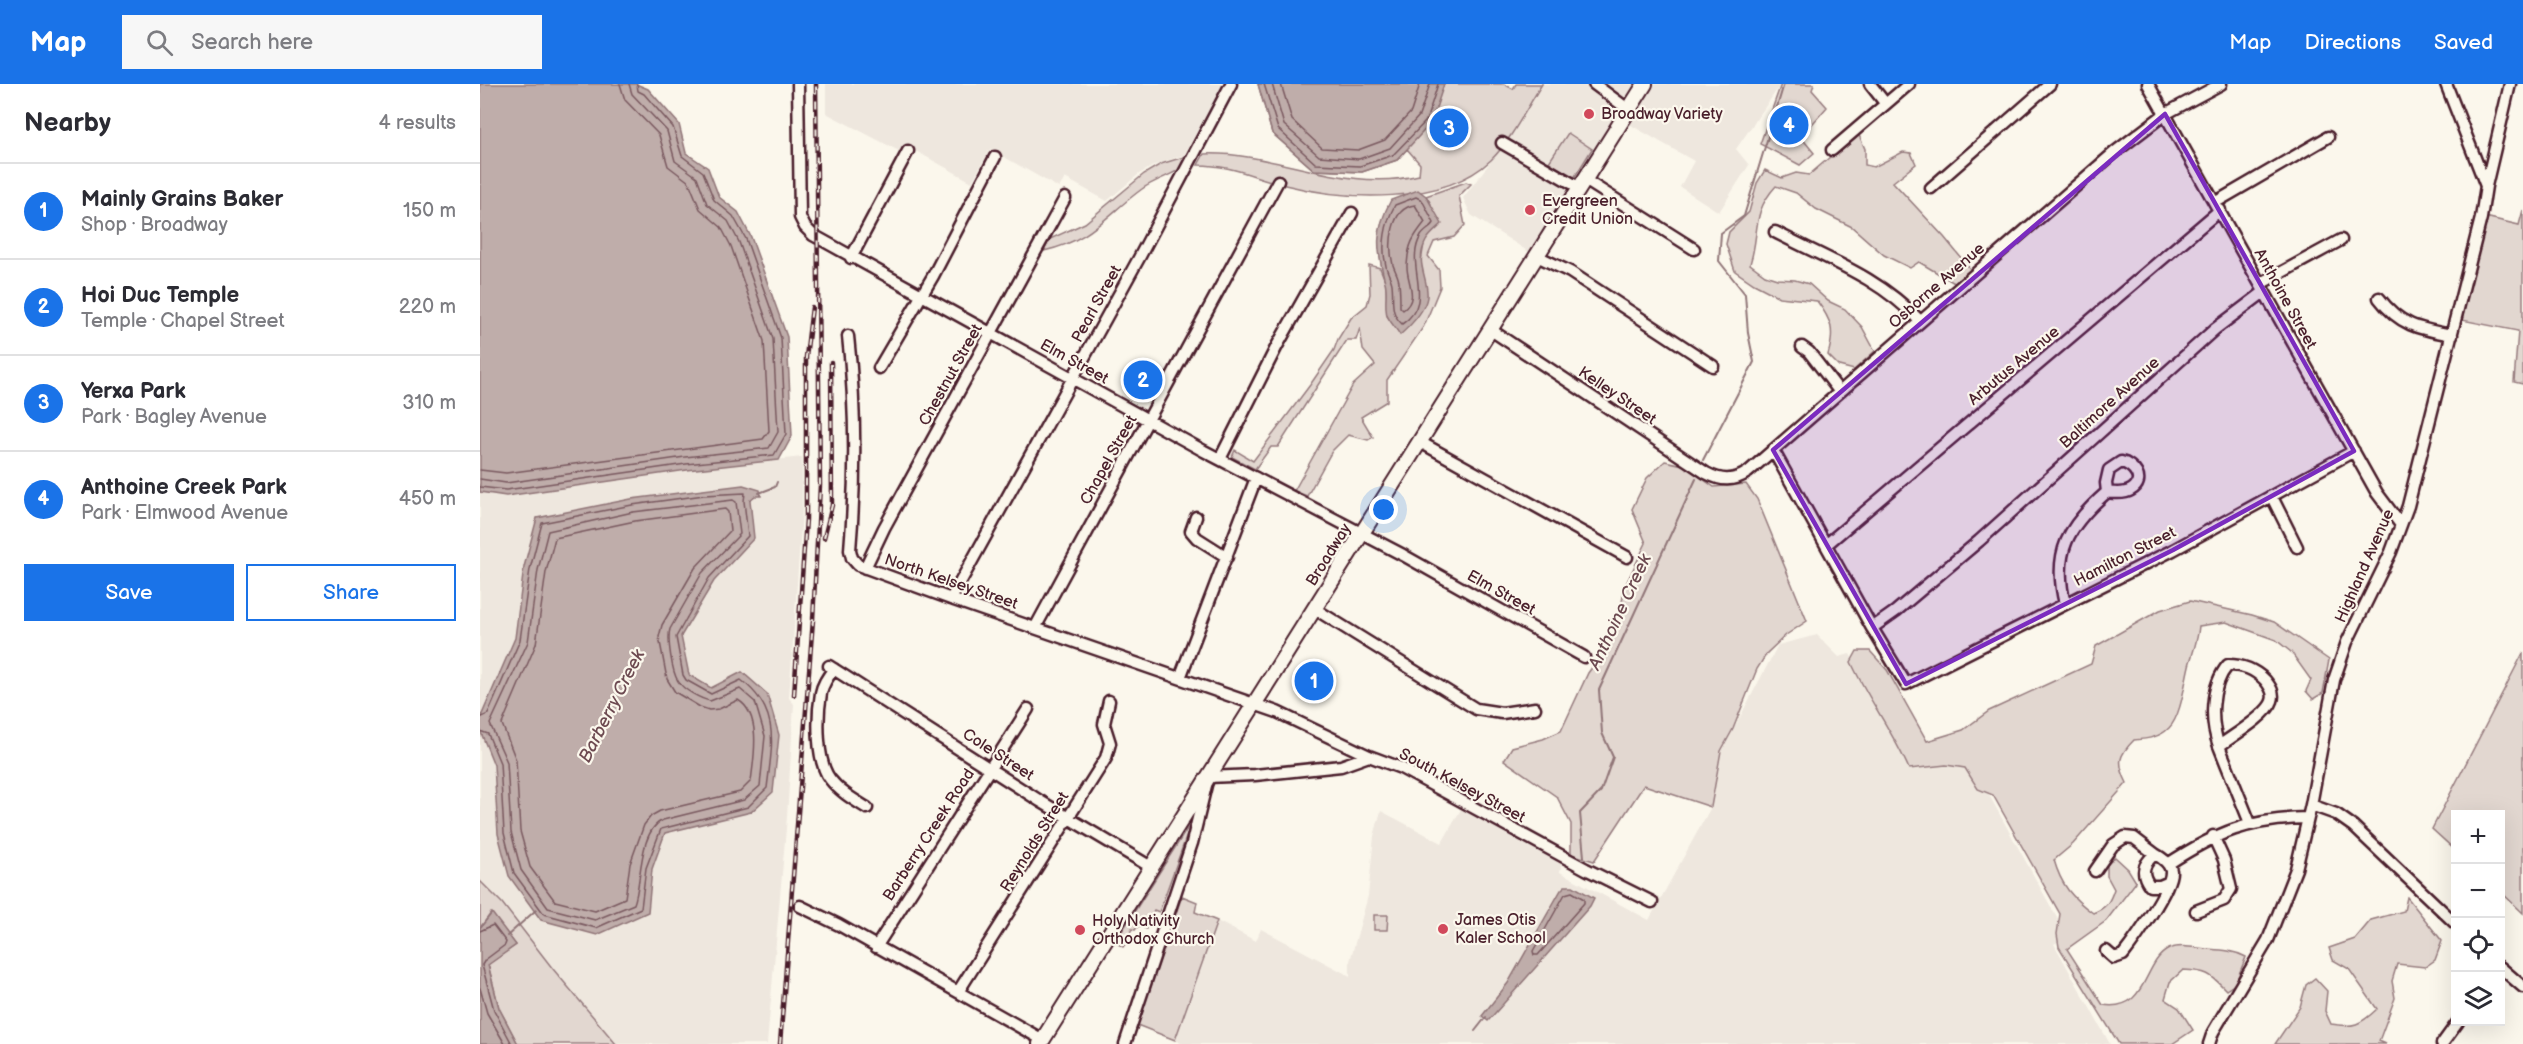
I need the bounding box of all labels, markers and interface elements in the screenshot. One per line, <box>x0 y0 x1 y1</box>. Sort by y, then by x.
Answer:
search box <box>122 15 542 69</box>
text: Map <box>30 26 86 59</box>
icon: search <box>143 26 176 59</box>
text: Search here <box>191 29 313 56</box>
text: Map <box>2229 30 2272 55</box>
text: Directions <box>2305 30 2401 55</box>
text: Saved <box>2434 30 2493 55</box>
pin: 4 <box>1770 102 1808 147</box>
place label: Broadway Variety <box>1601 105 1723 124</box>
pin: 3 <box>1430 106 1468 150</box>
marker: Broadway Variety <box>1582 107 1596 121</box>
text: Nearby <box>24 108 111 139</box>
text: 4 results <box>378 111 456 135</box>
text: Mainly Grains Baker <box>81 186 283 213</box>
place label: Evergreen Credit Union <box>1542 192 1633 229</box>
text: 1 <box>39 199 48 223</box>
text: 150 m <box>403 199 456 223</box>
marker: Evergreen Credit Union <box>1523 203 1537 217</box>
text: Shop · Broadway <box>81 213 228 237</box>
street label: Osborne Avenue <box>1885 239 1989 333</box>
street label: Anthoine Street <box>2250 245 2320 353</box>
street label: Pearl Street <box>1068 262 1126 346</box>
text: Hoi Duc Temple <box>81 282 239 309</box>
text: 2 <box>38 295 49 319</box>
text: 220 m <box>399 295 456 319</box>
text: Temple · Chapel Street <box>81 309 285 333</box>
street label: Chestnut Street <box>915 321 987 429</box>
street label: Arbutus Avenue <box>1965 322 2064 410</box>
street label: Elm Street <box>1036 335 1112 389</box>
street label: Baltimore Avenue <box>2056 353 2164 453</box>
pin: 2 <box>1124 358 1162 402</box>
street label: Kelley Street <box>1574 363 1660 429</box>
text: Yerxa Park <box>81 378 186 405</box>
text: 3 <box>38 391 49 415</box>
text: 310 m <box>402 391 456 415</box>
text: Park · Bagley Avenue <box>81 405 267 429</box>
street label: Chapel Street <box>1077 412 1141 508</box>
text: Anthoine Creek Park <box>81 474 287 501</box>
text: 4 <box>38 487 49 511</box>
text: 450 m <box>399 487 456 511</box>
your location <box>1369 495 1398 524</box>
text: Park · Elmwood Avenue <box>81 501 288 525</box>
street label: Highland Avenue <box>2331 506 2399 626</box>
street label: Broadway <box>1302 520 1356 590</box>
street label: Hamilton Street <box>2071 523 2179 591</box>
street label: North Kelsey Street <box>882 550 1020 614</box>
water label: Anthoine Creek <box>1584 550 1656 674</box>
button: Save <box>24 564 234 621</box>
button: Share <box>246 564 456 621</box>
street label: Elm Street <box>1463 566 1539 620</box>
water label: Barberry Creek <box>575 645 650 766</box>
pin: 1 <box>1294 658 1334 704</box>
street label: Cole Street <box>959 725 1037 785</box>
street label: South Kelsey Street <box>1396 745 1528 827</box>
street label: Barberry Creek Road <box>879 765 979 905</box>
street label: Reynolds Street <box>997 788 1073 896</box>
map controls <box>2451 810 2505 1026</box>
button: + <box>2451 810 2505 864</box>
button: − <box>2451 864 2505 918</box>
place label: James Otis Kaler School <box>1455 911 1546 948</box>
place label: Holy Nativity Orthodox Church <box>1092 912 1215 949</box>
button: locate <box>2451 918 2505 972</box>
marker: James Otis Kaler School <box>1436 922 1450 936</box>
marker: Holy Nativity Orthodox Church <box>1073 923 1087 937</box>
button: layers <box>2451 972 2505 1026</box>

